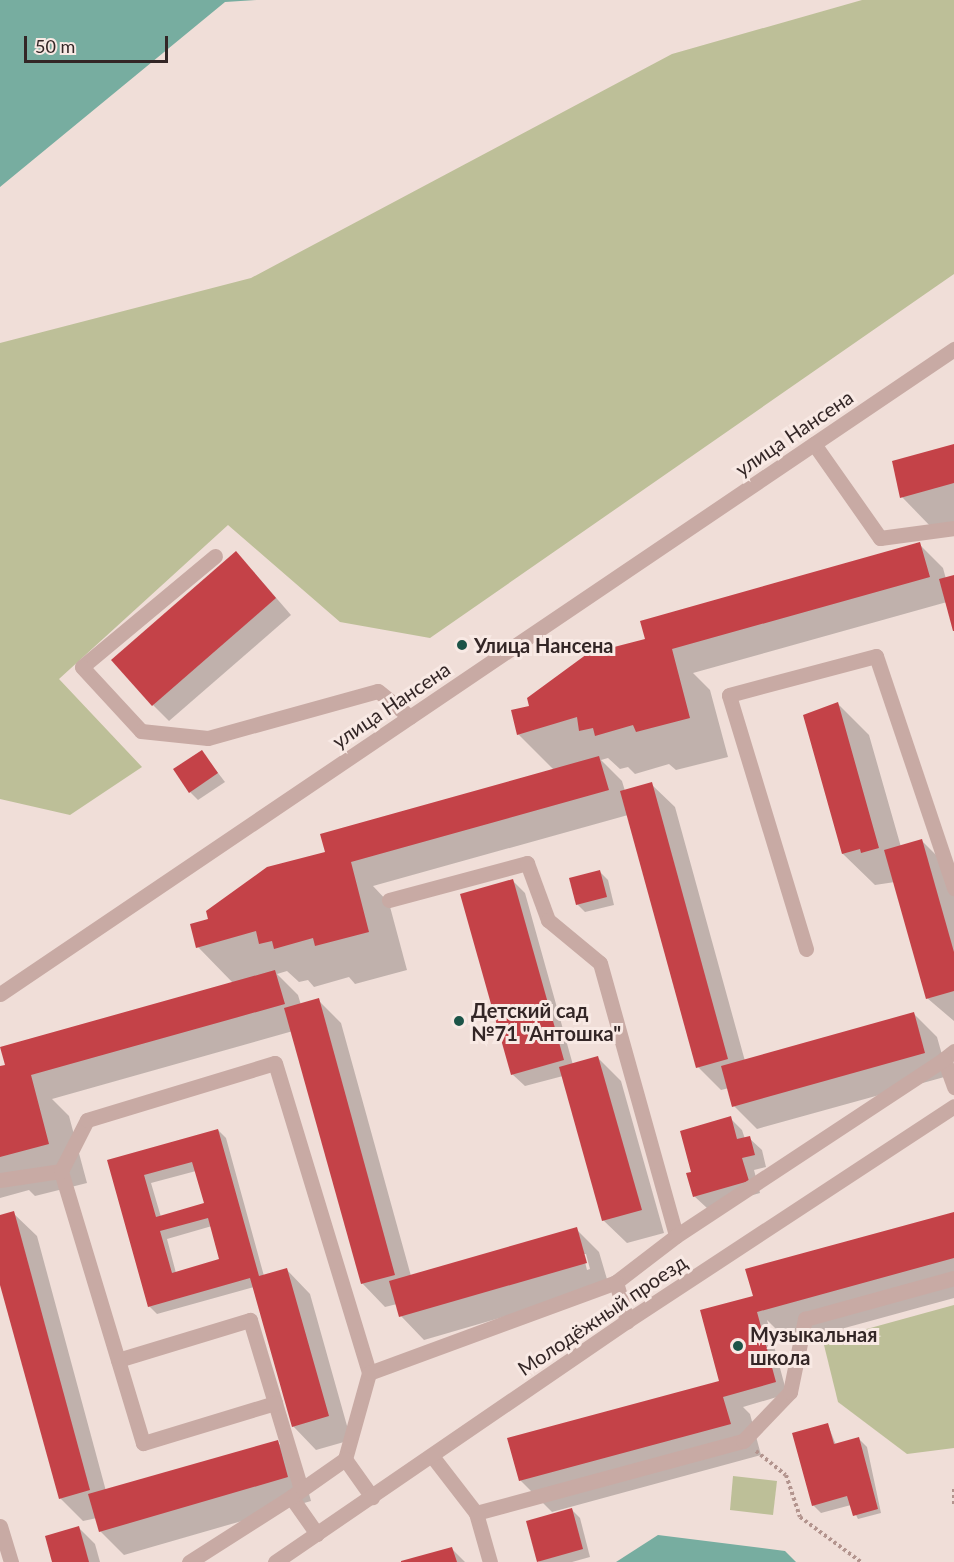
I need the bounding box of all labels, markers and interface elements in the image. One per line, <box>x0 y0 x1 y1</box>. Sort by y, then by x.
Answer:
scale bar <box>27 24 171 62</box>
text: 50 m <box>35 35 75 57</box>
street label: улица Нансена <box>730 385 858 481</box>
place label: Улица Нансена <box>474 633 613 657</box>
marker: Улица Нансена <box>455 638 469 652</box>
street label: улица Нансена <box>327 657 455 753</box>
place label: Детский сад №71 "Антошка" <box>471 998 621 1045</box>
marker: Детский сад №71 "Антошка" <box>452 1014 466 1028</box>
street label: Молодёжный проезд <box>513 1250 691 1380</box>
place label: Музыкальная школа <box>750 1322 877 1369</box>
marker: Музыкальная школа <box>731 1339 745 1353</box>

